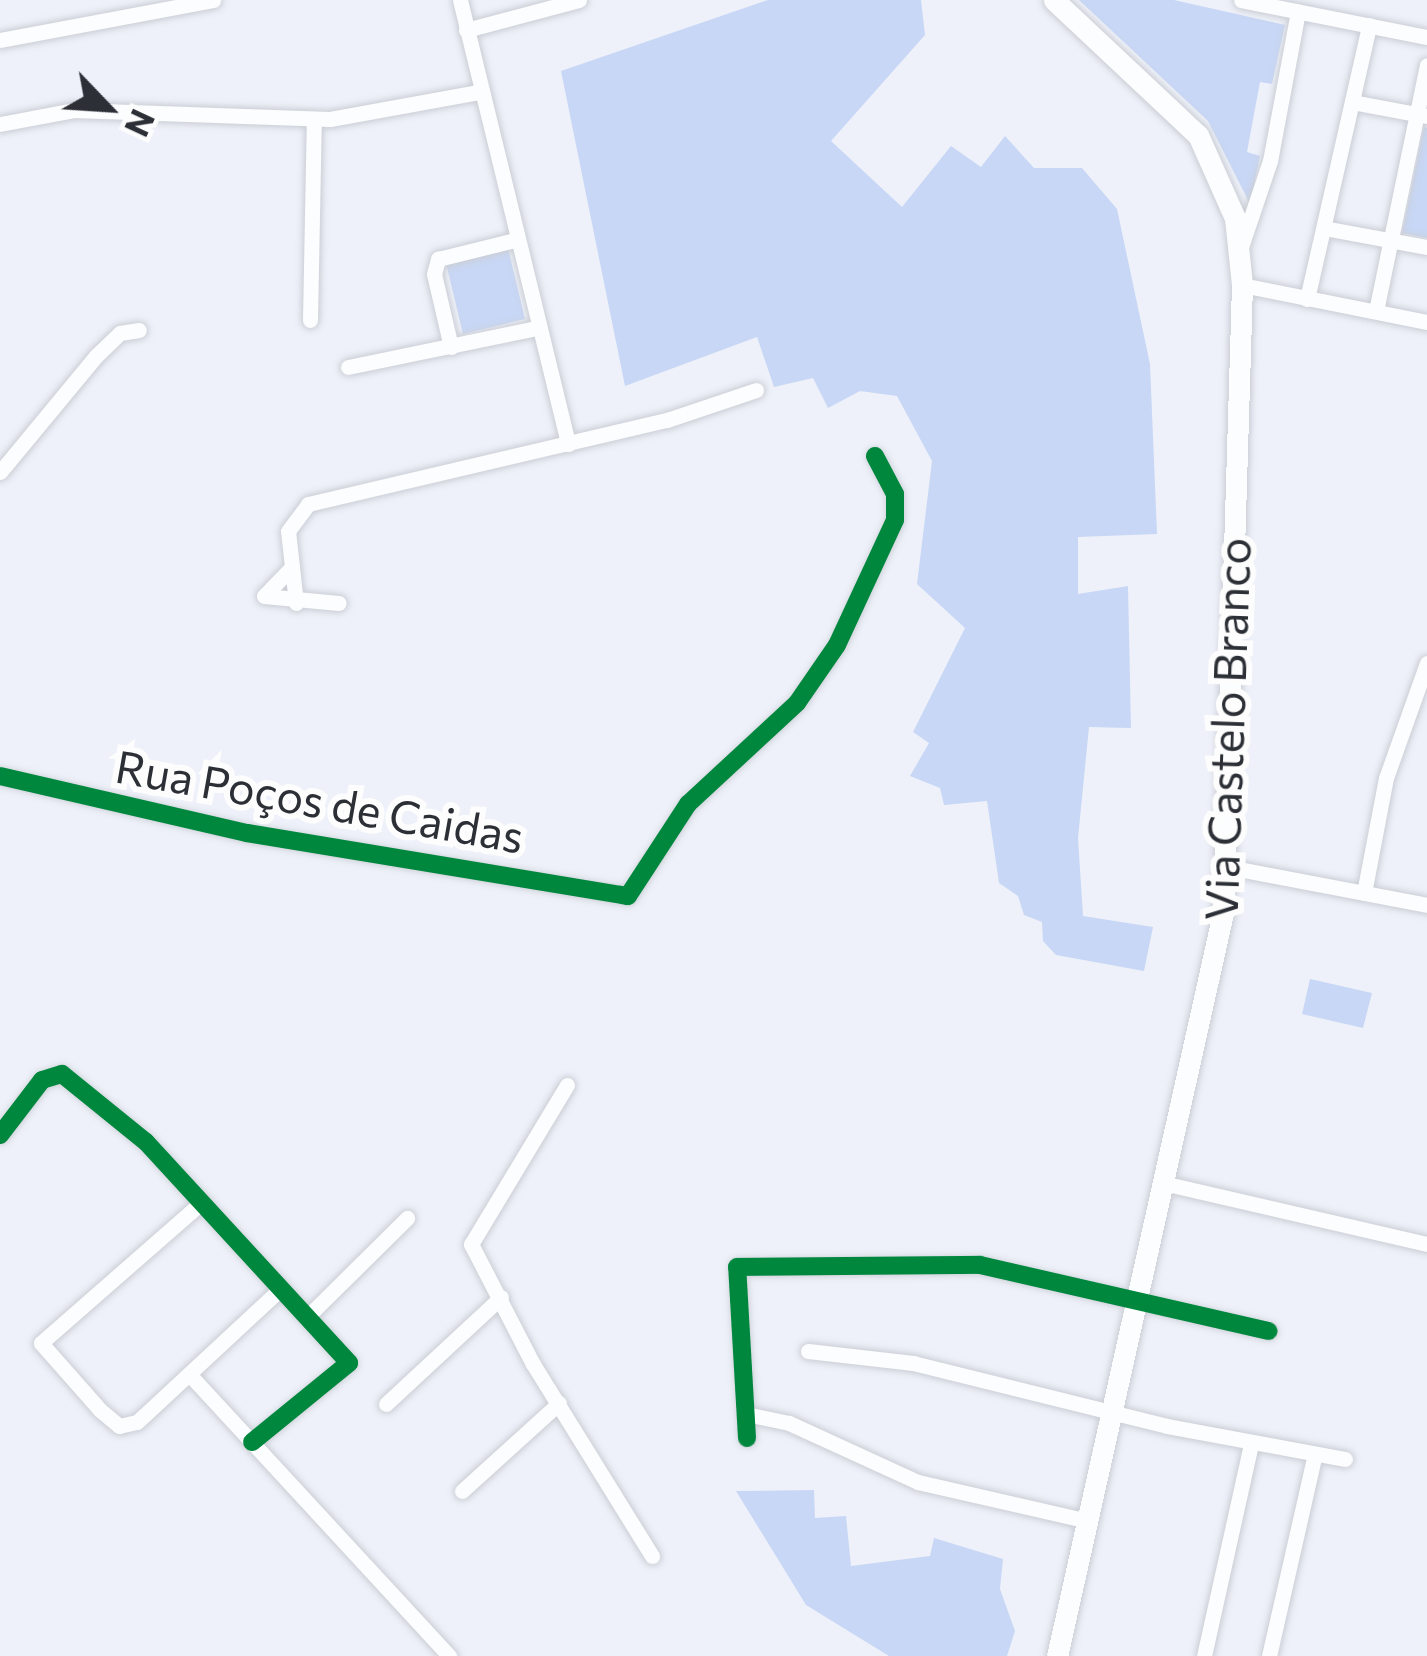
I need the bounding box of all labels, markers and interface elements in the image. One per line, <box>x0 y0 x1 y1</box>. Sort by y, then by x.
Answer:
north arrow <box>48 48 168 168</box>
text: N <box>117 104 165 143</box>
street label: Via Castelo Branco <box>1192 537 1260 921</box>
street label: Rua Poços de Caidas <box>112 738 528 862</box>

